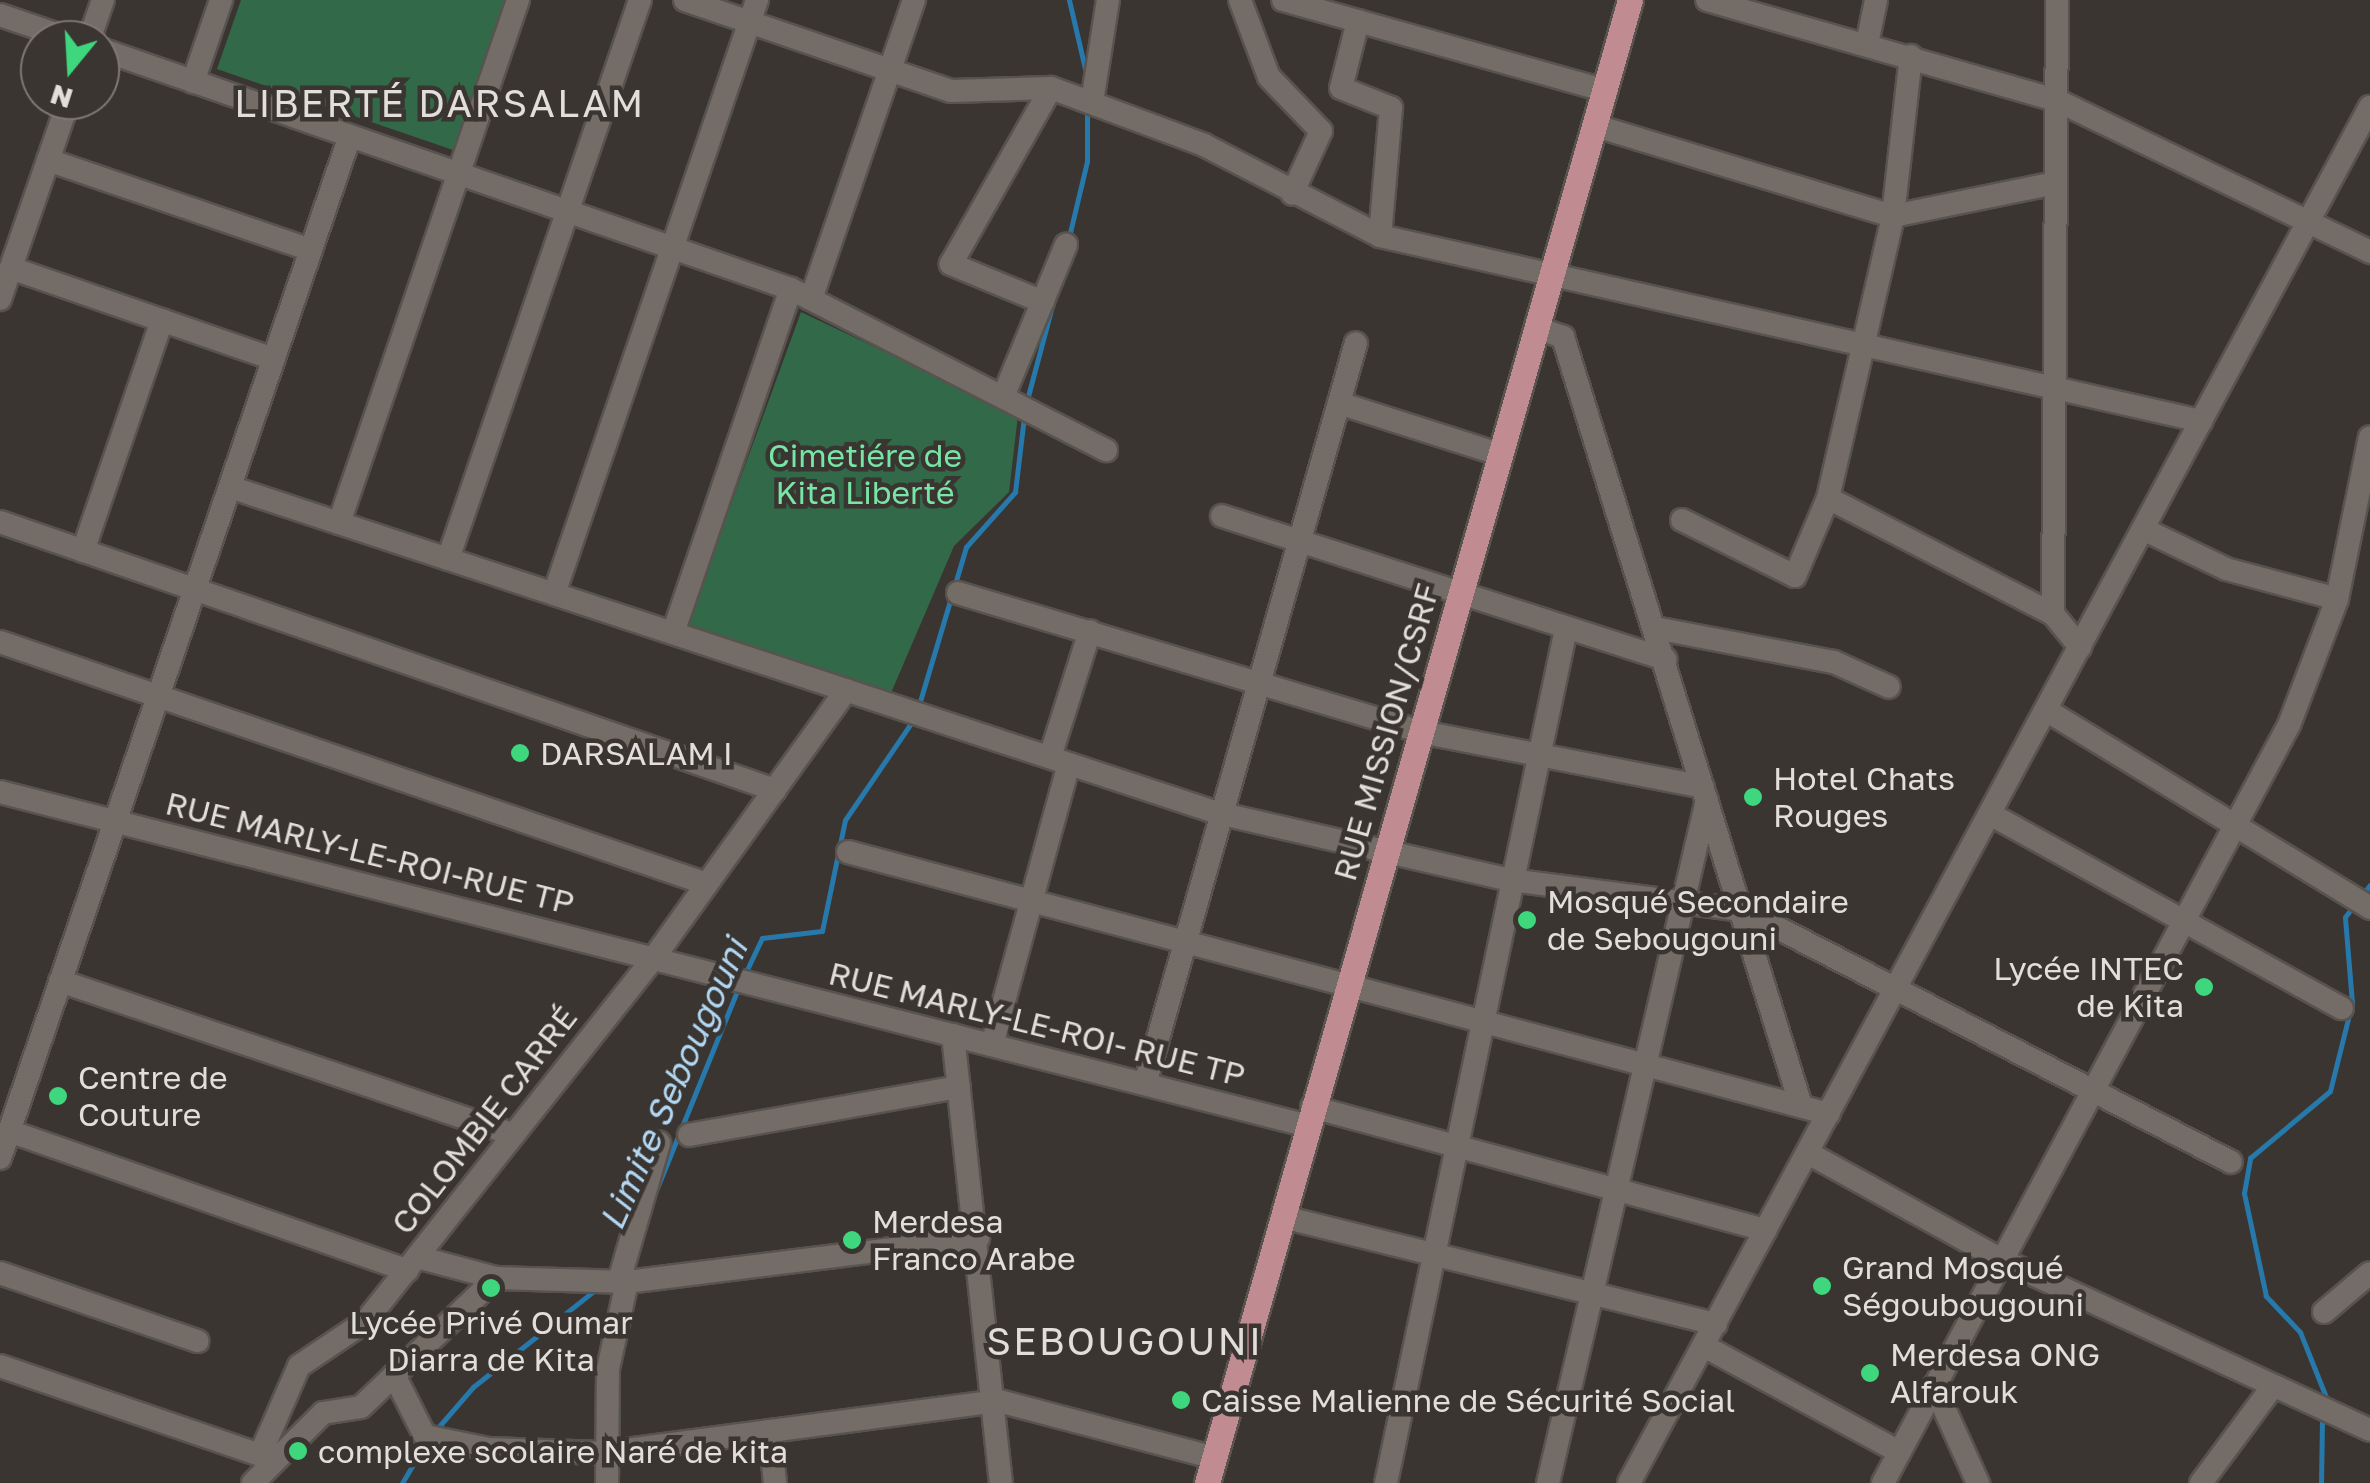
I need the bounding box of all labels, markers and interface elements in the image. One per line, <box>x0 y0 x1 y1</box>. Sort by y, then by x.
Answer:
north arrow <box>20 20 120 120</box>
text: N <box>46 78 76 116</box>
district label: LIBERTÉ DARSALAM <box>234 80 646 126</box>
park label: Cimetiére de Kita Liberté <box>768 437 962 512</box>
street label: RUE MISSION/CSRF <box>1325 579 1447 885</box>
place label: DARSALAM I <box>540 734 733 772</box>
marker: DARSALAM I <box>509 742 531 764</box>
place label: Hotel Chats Rouges <box>1773 760 1955 835</box>
street label: RUE MARLY-LE-ROI-RUE TP <box>162 784 578 922</box>
marker: Hotel Chats Rouges <box>1742 786 1764 808</box>
place label: Mosqué Secondaire de Sebougouni <box>1547 883 1849 958</box>
marker: Mosqué Secondaire de Sebougouni <box>1516 909 1538 931</box>
water label: Limite Sebougouni <box>590 932 756 1236</box>
place label: Lycée INTEC de Kita <box>1993 950 2184 1025</box>
street label: RUE MARLY-LE-ROI- RUE TP <box>825 954 1249 1094</box>
marker: Lycée INTEC de Kita <box>2193 976 2215 998</box>
street label: COLOMBIE CARRÉ <box>383 999 585 1241</box>
place label: Centre de Couture <box>78 1059 227 1134</box>
marker: Centre de Couture <box>47 1085 69 1107</box>
place label: Merdesa Franco Arabe <box>872 1203 1076 1278</box>
marker: Merdesa Franco Arabe <box>841 1229 863 1251</box>
place label: Grand Mosqué Ségoubougouni <box>1842 1249 2084 1324</box>
marker: Grand Mosqué Ségoubougouni <box>1811 1275 1833 1297</box>
marker: Lycée Privé Oumar Diarra de Kita <box>480 1277 502 1299</box>
place label: Lycée Privé Oumar Diarra de Kita <box>349 1304 633 1379</box>
district label: SEBOUGOUNI <box>986 1318 1264 1364</box>
place label: Merdesa ONG Alfarouk <box>1890 1336 2100 1411</box>
marker: Merdesa ONG Alfarouk <box>1859 1362 1881 1384</box>
place label: Caisse Malienne de Sécurité Social <box>1201 1381 1735 1419</box>
marker: Caisse Malienne de Sécurité Social <box>1170 1389 1192 1411</box>
place label: complexe scolaire Naré de kita <box>318 1432 788 1470</box>
marker: complexe scolaire Naré de kita <box>287 1440 309 1462</box>

